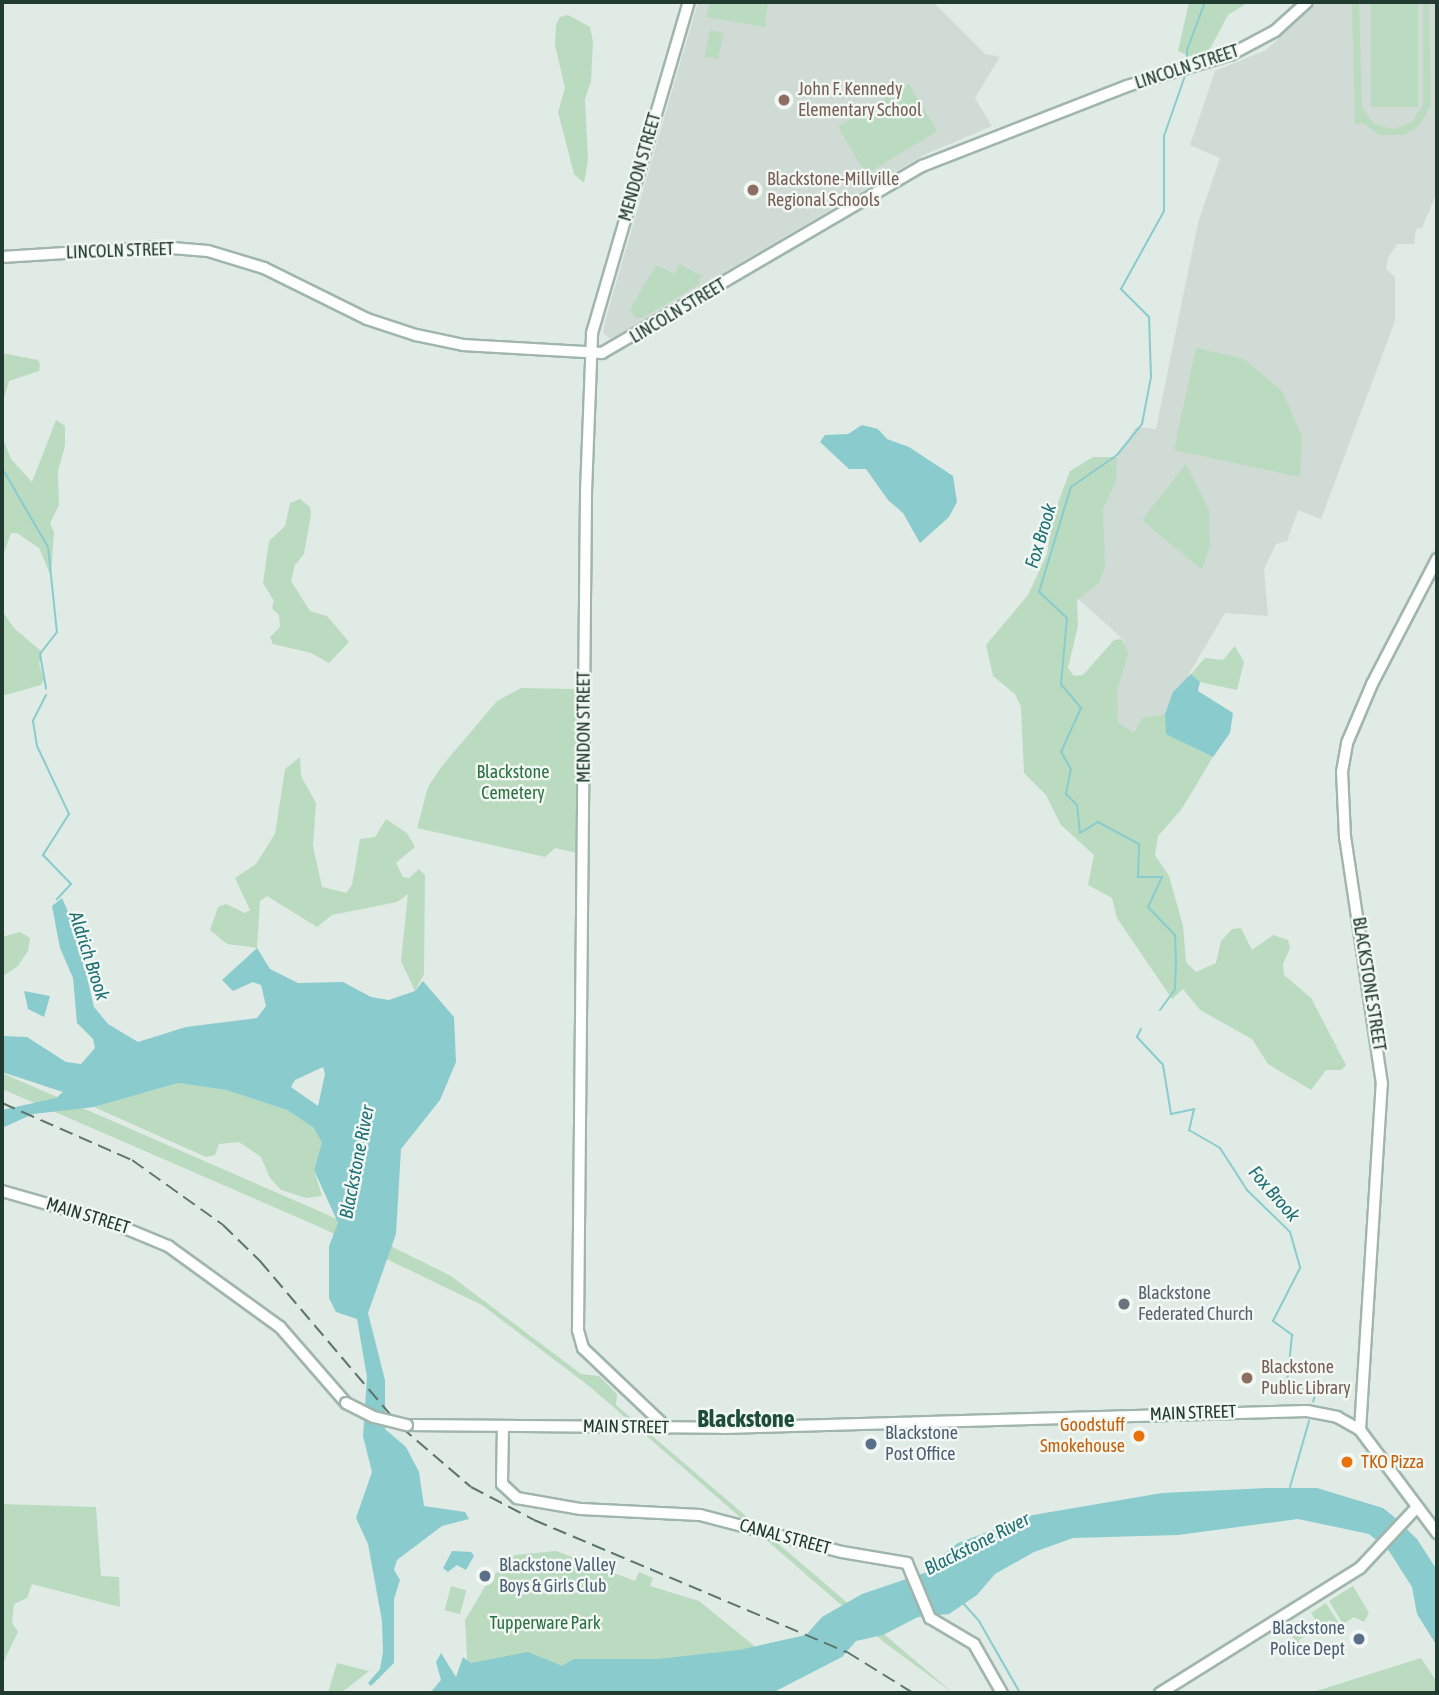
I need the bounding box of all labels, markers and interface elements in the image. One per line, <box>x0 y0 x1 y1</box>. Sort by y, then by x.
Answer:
street label: LINCOLN STREET <box>1132 40 1242 94</box>
place label: John F. Kennedy Elementary School <box>798 79 922 122</box>
marker: John F. Kennedy Elementary School <box>776 92 792 108</box>
street label: MENDON STREET <box>614 110 666 224</box>
place label: Blackstone-Millville Regional Schools <box>767 169 899 212</box>
marker: Blackstone-Millville Regional Schools <box>745 182 761 198</box>
street label: LINCOLN STREET <box>66 238 174 264</box>
street label: LINCOLN STREET <box>626 274 730 348</box>
water label: Fox Brook <box>1020 501 1062 571</box>
street label: MENDON STREET <box>573 671 595 783</box>
park label: Blackstone Cemetery <box>477 762 549 804</box>
water label: Aldrich Brook <box>64 909 114 1003</box>
street label: BLACKSTONE STREET <box>1348 915 1390 1053</box>
water label: Blackstone River <box>335 1103 379 1221</box>
water label: Fox Brook <box>1244 1161 1304 1227</box>
street label: MAIN STREET <box>44 1193 132 1239</box>
place label: Blackstone Federated Church <box>1138 1283 1253 1326</box>
marker: Blackstone Federated Church <box>1116 1296 1132 1312</box>
place label: Blackstone Public Library <box>1261 1357 1351 1400</box>
marker: Blackstone Public Library <box>1239 1370 1255 1386</box>
street label: MAIN STREET <box>1150 1401 1236 1425</box>
district label: Blackstone <box>697 1405 795 1433</box>
street label: MAIN STREET <box>583 1415 669 1439</box>
place label: Goodstuff Smokehouse <box>1040 1415 1125 1458</box>
place label: Blackstone Post Office <box>885 1423 958 1466</box>
marker: Goodstuff Smokehouse <box>1131 1428 1147 1444</box>
marker: Blackstone Post Office <box>863 1436 879 1452</box>
place label: TKO Pizza <box>1361 1451 1424 1473</box>
marker: TKO Pizza <box>1339 1454 1355 1470</box>
water label: Blackstone River <box>921 1508 1033 1580</box>
street label: CANAL STREET <box>737 1514 833 1560</box>
place label: Blackstone Valley Boys & Girls Club <box>499 1555 616 1598</box>
marker: Blackstone Valley Boys & Girls Club <box>477 1568 493 1584</box>
park label: Tupperware Park <box>489 1612 601 1634</box>
place label: Blackstone Police Dept <box>1270 1618 1345 1660</box>
marker: Blackstone Police Dept <box>1351 1631 1367 1647</box>

